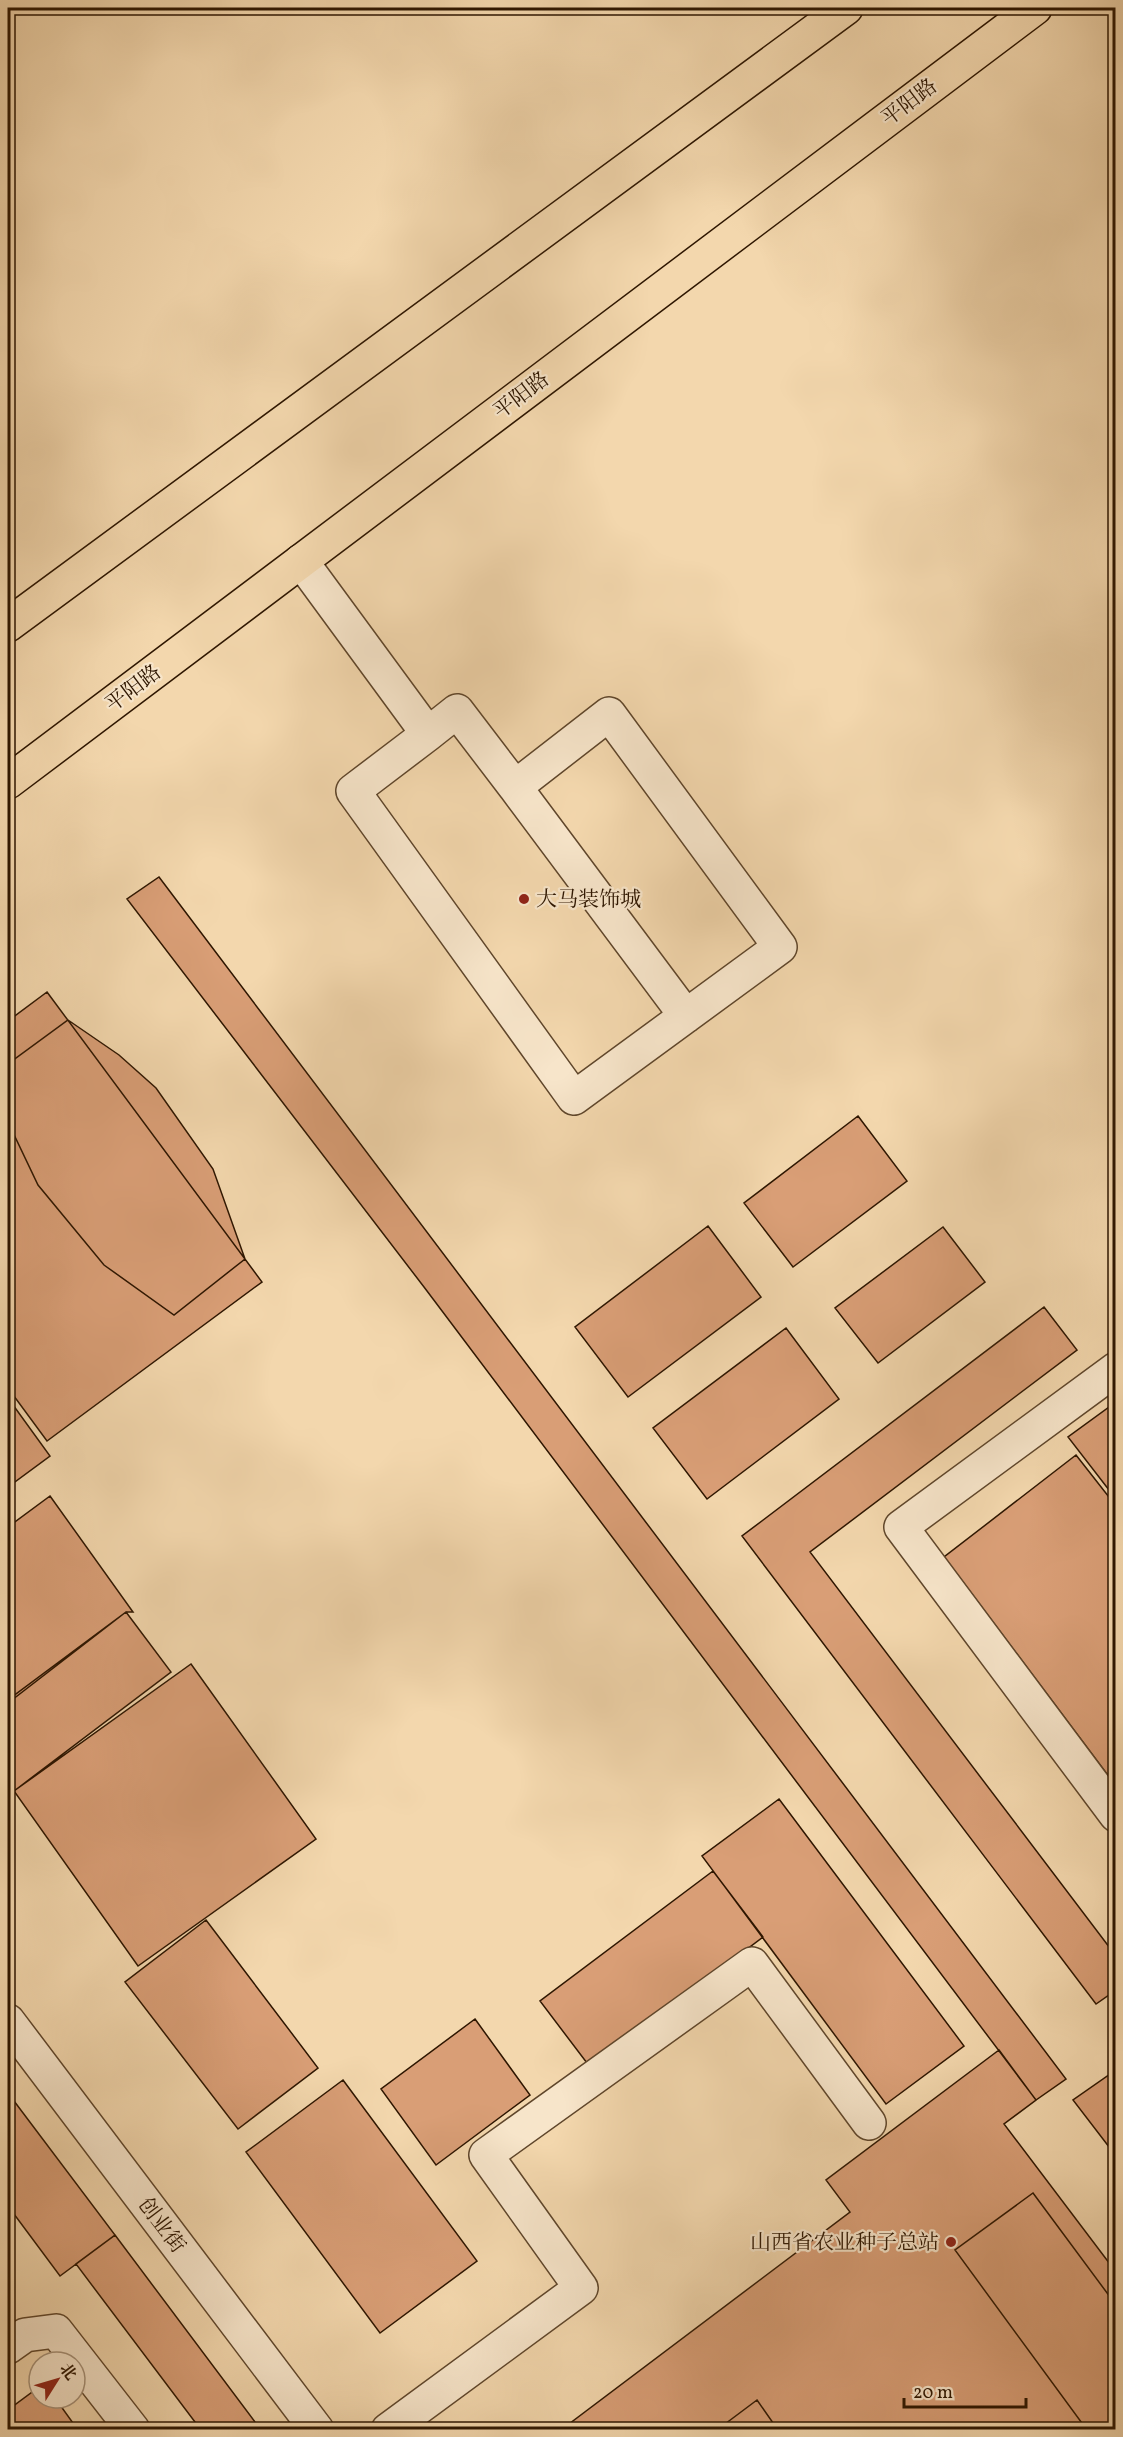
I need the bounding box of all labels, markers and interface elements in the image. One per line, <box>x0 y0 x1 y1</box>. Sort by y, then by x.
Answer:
street label: 平阳路 <box>876 73 944 134</box>
street label: 平阳路 <box>488 366 556 427</box>
street label: 平阳路 <box>100 659 168 720</box>
place label: 大马装饰城 <box>536 886 641 915</box>
marker: 大马装饰城 <box>517 892 531 906</box>
street label: 创业街 <box>130 2192 191 2260</box>
place label: 山西省农业种子总站 <box>750 2229 939 2258</box>
marker: 山西省农业种子总站 <box>944 2235 958 2249</box>
north arrow <box>27 2350 87 2410</box>
text: 北 <box>54 2359 81 2385</box>
scale bar <box>904 2371 1026 2409</box>
text: 20 m <box>913 2381 953 2406</box>

